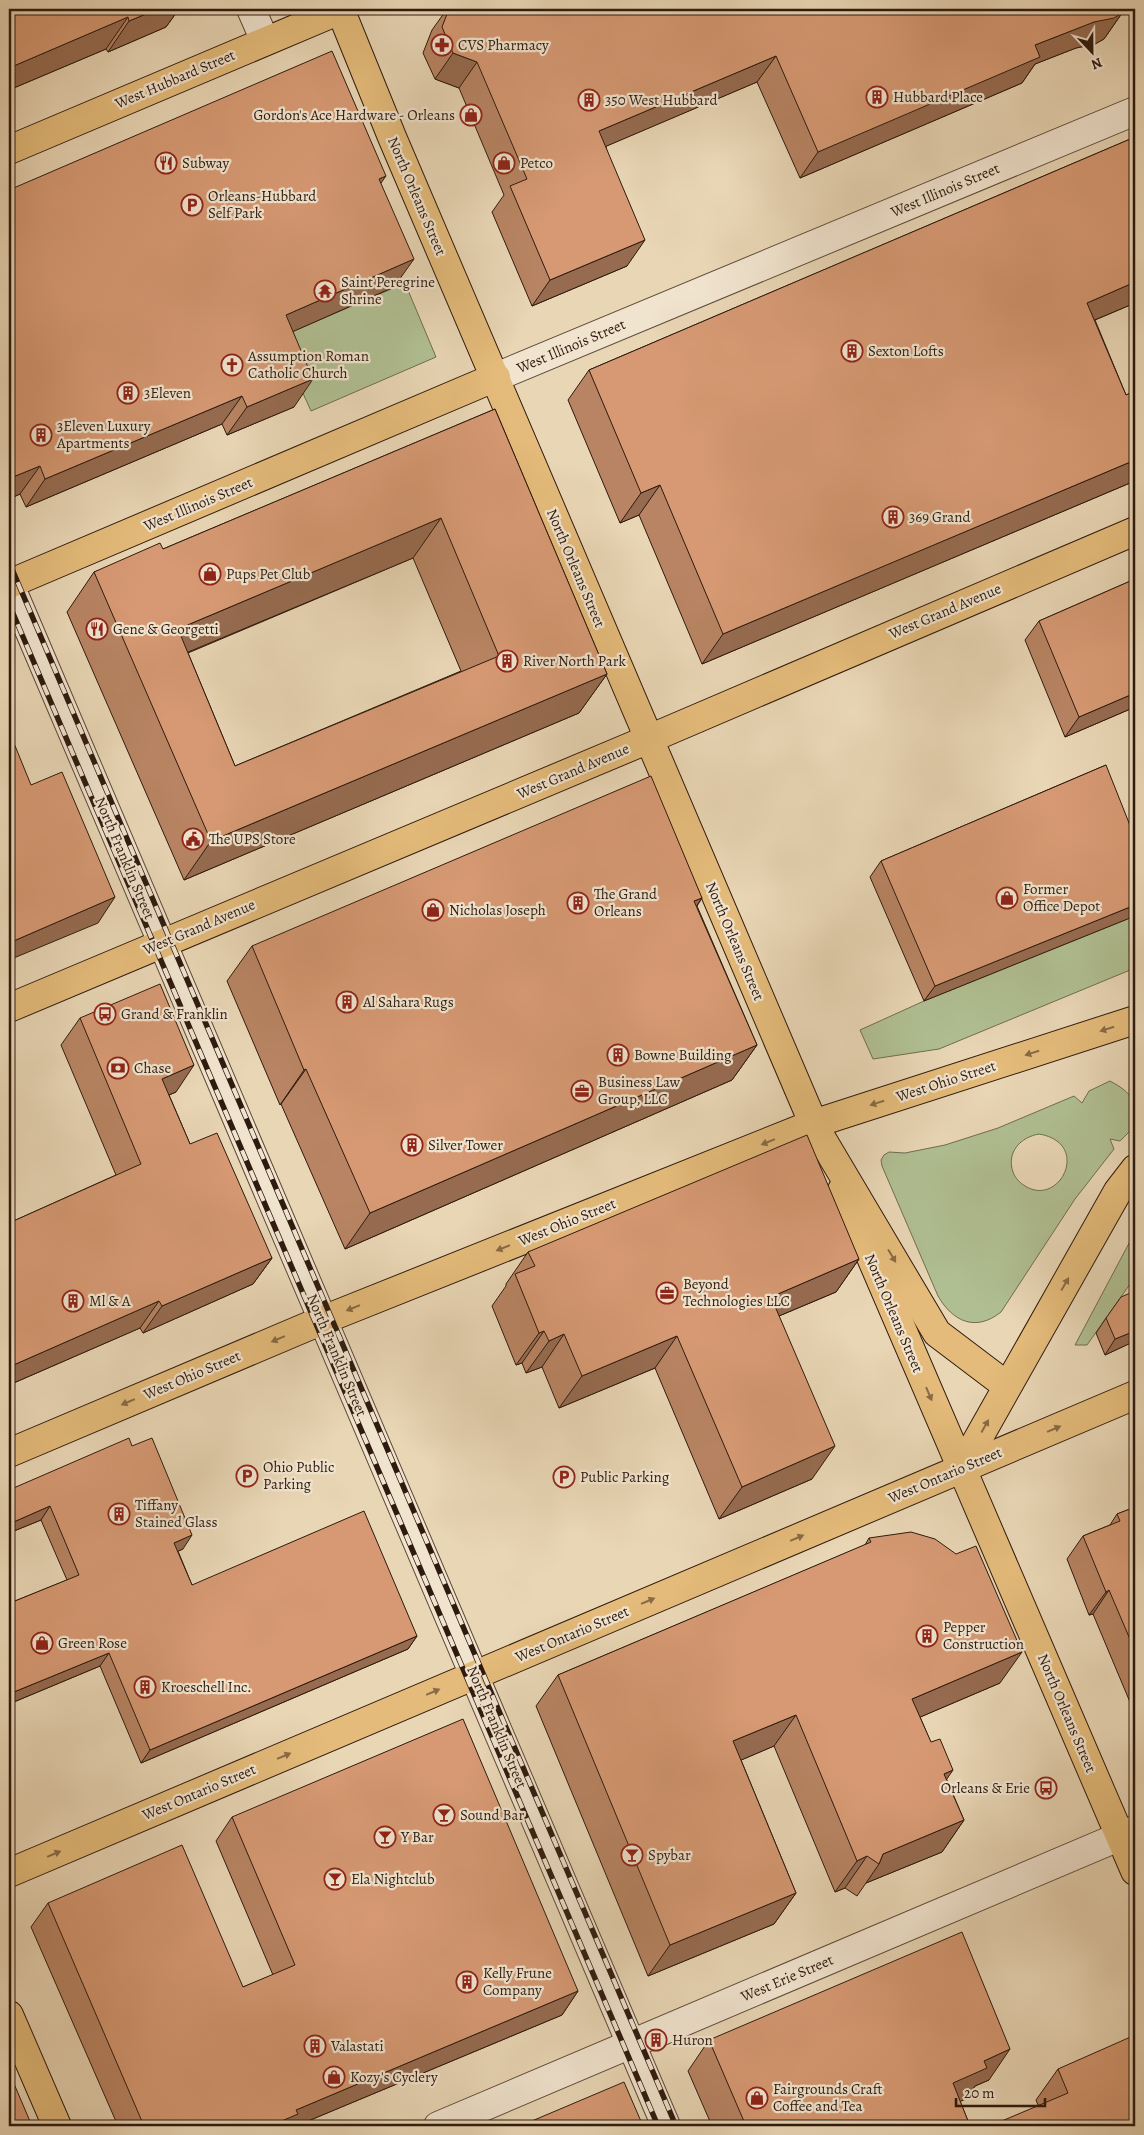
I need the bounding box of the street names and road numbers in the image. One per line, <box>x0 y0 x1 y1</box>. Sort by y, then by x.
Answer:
street label: West Hubbard Street <box>111 45 238 114</box>
street label: North Orleans Street <box>383 134 451 259</box>
street label: West Illinois Street <box>887 158 1002 222</box>
street label: West Illinois Street <box>513 314 628 378</box>
street label: West Illinois Street <box>140 472 255 536</box>
street label: North Orleans Street <box>542 506 610 631</box>
street label: West Grand Avenue <box>885 578 1004 644</box>
street label: West Grand Avenue <box>513 738 632 804</box>
street label: North Franklin Street <box>90 794 160 922</box>
street label: North Orleans Street <box>701 879 769 1004</box>
street label: West Grand Avenue <box>139 894 258 960</box>
street label: West Ohio Street <box>893 1055 998 1107</box>
street label: West Ohio Street <box>514 1193 619 1251</box>
street label: North Orleans Street <box>860 1251 928 1376</box>
street label: North Franklin Street <box>302 1291 372 1419</box>
street label: West Ohio Street <box>140 1346 244 1405</box>
street label: West Ontario Street <box>884 1442 1005 1508</box>
street label: West Ontario Street <box>511 1601 632 1667</box>
street label: North Orleans Street <box>1033 1651 1101 1776</box>
street label: North Franklin Street <box>462 1663 532 1791</box>
street label: West Ontario Street <box>138 1759 259 1825</box>
street label: West Erie Street <box>737 1950 836 2007</box>

